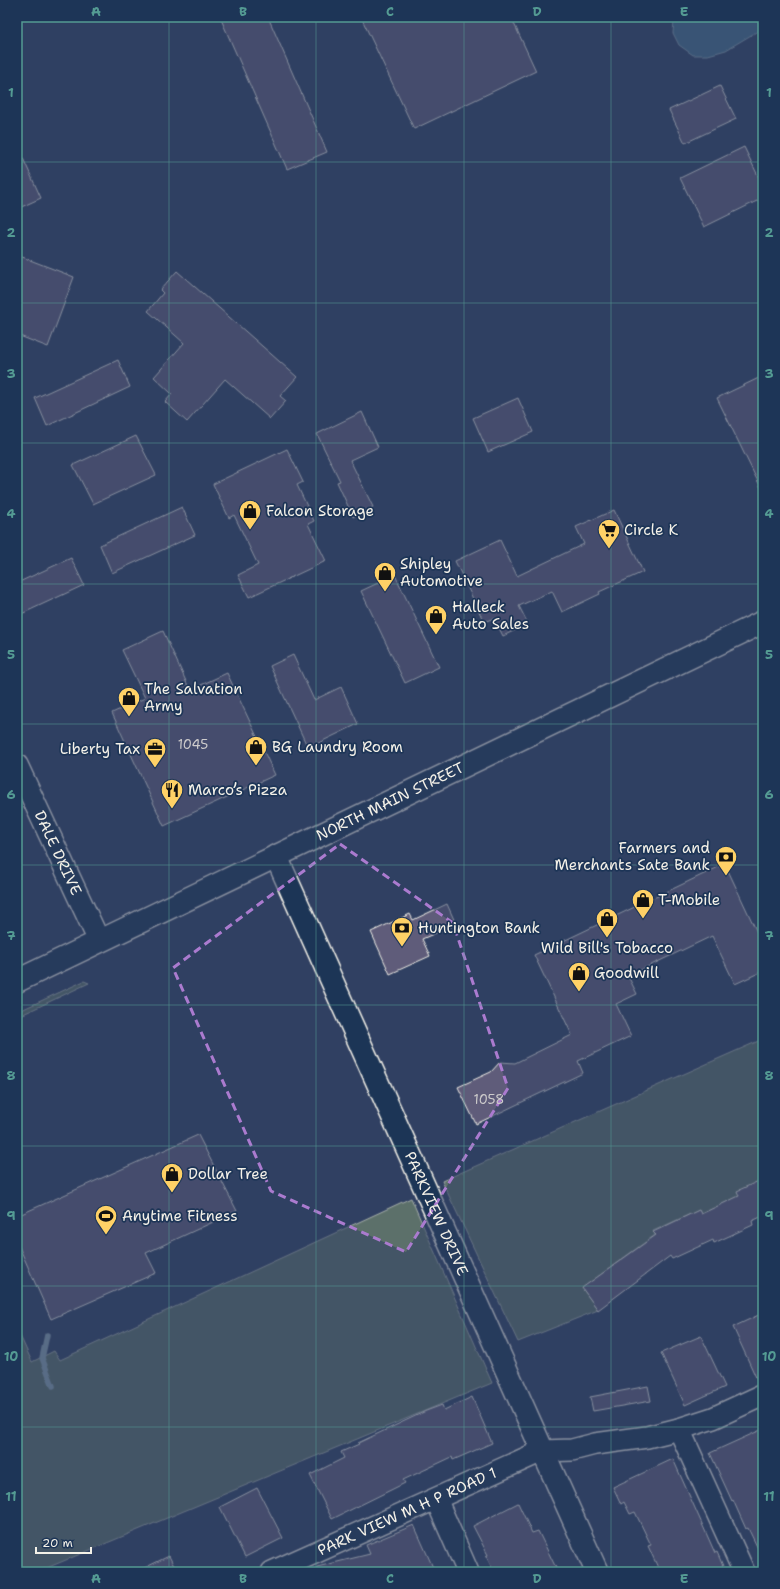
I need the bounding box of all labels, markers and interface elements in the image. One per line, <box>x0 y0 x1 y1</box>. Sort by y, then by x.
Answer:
text: A <box>91 3 101 20</box>
text: B <box>239 3 247 20</box>
text: C <box>386 3 394 20</box>
text: D <box>532 3 542 20</box>
text: E <box>680 3 689 20</box>
text: 1 <box>8 84 14 101</box>
text: 1 <box>766 84 772 101</box>
text: 2 <box>6 224 16 241</box>
text: 2 <box>764 224 774 241</box>
text: 3 <box>6 365 16 382</box>
text: 3 <box>764 365 774 382</box>
shop icon: Falcon Storage <box>237 498 263 531</box>
place label: Falcon Storage <box>266 501 374 521</box>
text: 4 <box>6 505 16 522</box>
text: 4 <box>764 505 774 522</box>
supermarket icon: Circle K <box>596 517 622 550</box>
place label: Circle K <box>624 520 679 540</box>
place label: Shipley Automotive <box>400 554 483 591</box>
shop icon: Shipley Automotive <box>372 560 398 593</box>
place label: Halleck Auto Sales <box>452 597 529 634</box>
shop icon: Halleck Auto Sales <box>423 603 449 636</box>
text: 5 <box>7 646 15 663</box>
text: 5 <box>765 646 773 663</box>
place label: The Salvation Army <box>144 679 242 716</box>
shop icon: The Salvation Army <box>116 685 142 718</box>
shop icon: BG Laundry Room <box>243 734 269 767</box>
office icon: Liberty Tax <box>142 736 168 769</box>
house number: 1045 <box>178 736 208 753</box>
place label: BG Laundry Room <box>272 737 403 757</box>
place label: Liberty Tax <box>60 739 140 759</box>
street label: NORTH MAIN STREET <box>313 757 467 846</box>
restaurant icon: Marco’s Pizza <box>159 777 185 810</box>
place label: Marco’s Pizza <box>188 780 288 800</box>
text: 6 <box>6 786 16 803</box>
text: 6 <box>764 786 774 803</box>
street label: DALE DRIVE <box>30 807 86 898</box>
place label: Farmers and Merchants Sate Bank <box>555 838 710 875</box>
bank icon: Farmers and Merchants Sate Bank <box>713 844 739 877</box>
shop icon: T-Mobile <box>630 887 656 920</box>
place label: T-Mobile <box>658 890 720 910</box>
shop icon: Wild Bill's Tobacco <box>594 906 620 939</box>
bank icon: Huntington Bank <box>389 915 415 948</box>
place label: Huntington Bank <box>418 918 540 938</box>
text: 7 <box>6 927 16 944</box>
text: 7 <box>764 927 774 944</box>
place label: Wild Bill's Tobacco <box>541 938 673 958</box>
shop icon: Goodwill <box>566 960 592 993</box>
place label: Goodwill <box>594 963 659 983</box>
text: 8 <box>6 1067 16 1084</box>
text: 8 <box>764 1067 774 1084</box>
house number: 1058 <box>474 1091 504 1108</box>
street label: PARKVIEW DRIVE <box>400 1148 473 1279</box>
shop icon: Dollar Tree <box>159 1161 185 1194</box>
place label: Dollar Tree <box>188 1164 268 1184</box>
sports icon: Anytime Fitness <box>93 1203 119 1236</box>
place label: Anytime Fitness <box>122 1206 238 1226</box>
text: 9 <box>6 1207 16 1224</box>
text: 9 <box>764 1207 774 1224</box>
text: 10 <box>4 1348 18 1365</box>
text: 10 <box>762 1348 776 1365</box>
street label: PARK VIEW M H P ROAD 1 <box>314 1463 500 1560</box>
text: 11 <box>5 1488 17 1505</box>
text: 11 <box>763 1488 775 1505</box>
scale bar <box>36 1529 91 1555</box>
text: 20 m <box>42 1535 73 1551</box>
text: A <box>91 1570 101 1587</box>
text: B <box>239 1570 247 1587</box>
text: C <box>386 1570 394 1587</box>
text: D <box>532 1570 542 1587</box>
text: E <box>680 1570 689 1587</box>

